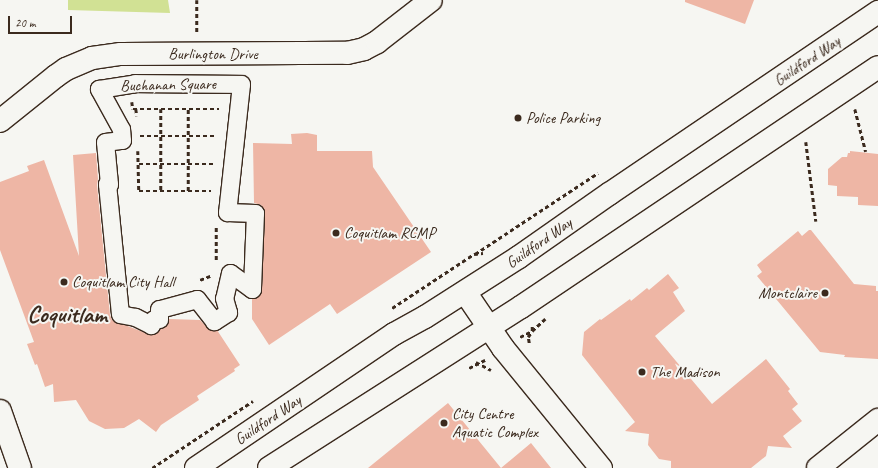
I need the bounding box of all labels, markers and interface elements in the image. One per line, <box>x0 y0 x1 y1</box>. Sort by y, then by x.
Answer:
scale bar <box>10 8 74 34</box>
text: 20 m <box>15 15 35 31</box>
street label: Guildford Way <box>770 32 844 90</box>
street label: Burlington Drive <box>168 44 258 64</box>
street label: Buchanan Square <box>120 75 216 95</box>
place label: Police Parking <box>526 108 600 128</box>
marker: Police Parking <box>513 113 523 123</box>
street label: Guildford Way <box>503 213 575 273</box>
place label: Coquitlam RCMP <box>344 223 435 243</box>
marker: Coquitlam RCMP <box>331 228 341 238</box>
place label: Coquitlam City Hall <box>72 272 175 292</box>
marker: Coquitlam City Hall <box>59 277 69 287</box>
place label: Montclaire <box>758 283 817 303</box>
marker: Montclaire <box>820 288 830 298</box>
district label: Coquitlam <box>27 301 107 329</box>
place label: The Madison <box>650 362 720 382</box>
marker: The Madison <box>637 367 647 377</box>
street label: Guildford Way <box>231 391 305 449</box>
place label: City Centre Aquatic Complex <box>452 404 538 442</box>
marker: City Centre Aquatic Complex <box>439 418 449 428</box>

